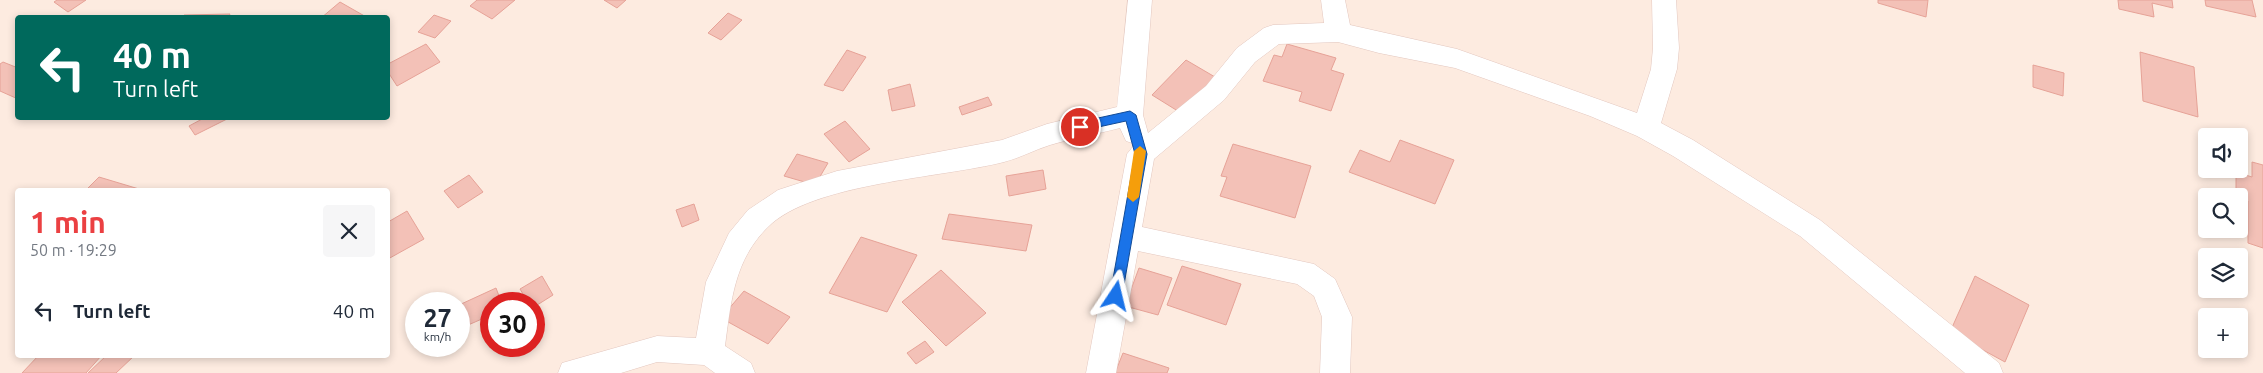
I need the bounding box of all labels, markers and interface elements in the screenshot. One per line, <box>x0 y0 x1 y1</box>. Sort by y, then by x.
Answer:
icon: left <box>30 35 95 100</box>
text: 40 m <box>113 35 191 75</box>
text: Turn left <box>113 76 198 101</box>
pin <box>1059 106 1101 148</box>
icon: arrive <box>1066 113 1094 141</box>
map controls <box>2198 128 2248 358</box>
button: sound <box>2198 128 2248 178</box>
button: search <box>2198 188 2248 238</box>
text: 1 min <box>30 205 106 239</box>
button: close <box>323 205 375 257</box>
text: 50 m · 19:29 <box>30 241 117 259</box>
button: layers <box>2198 248 2248 298</box>
position arrow <box>1089 269 1141 321</box>
speed limit sign: 30 <box>480 292 545 357</box>
icon: left <box>30 297 58 325</box>
text: Turn left <box>73 300 151 322</box>
text: 40 m <box>333 300 375 322</box>
text: 27 <box>423 304 452 332</box>
button: + <box>2198 308 2248 358</box>
text: km/h <box>424 330 451 343</box>

